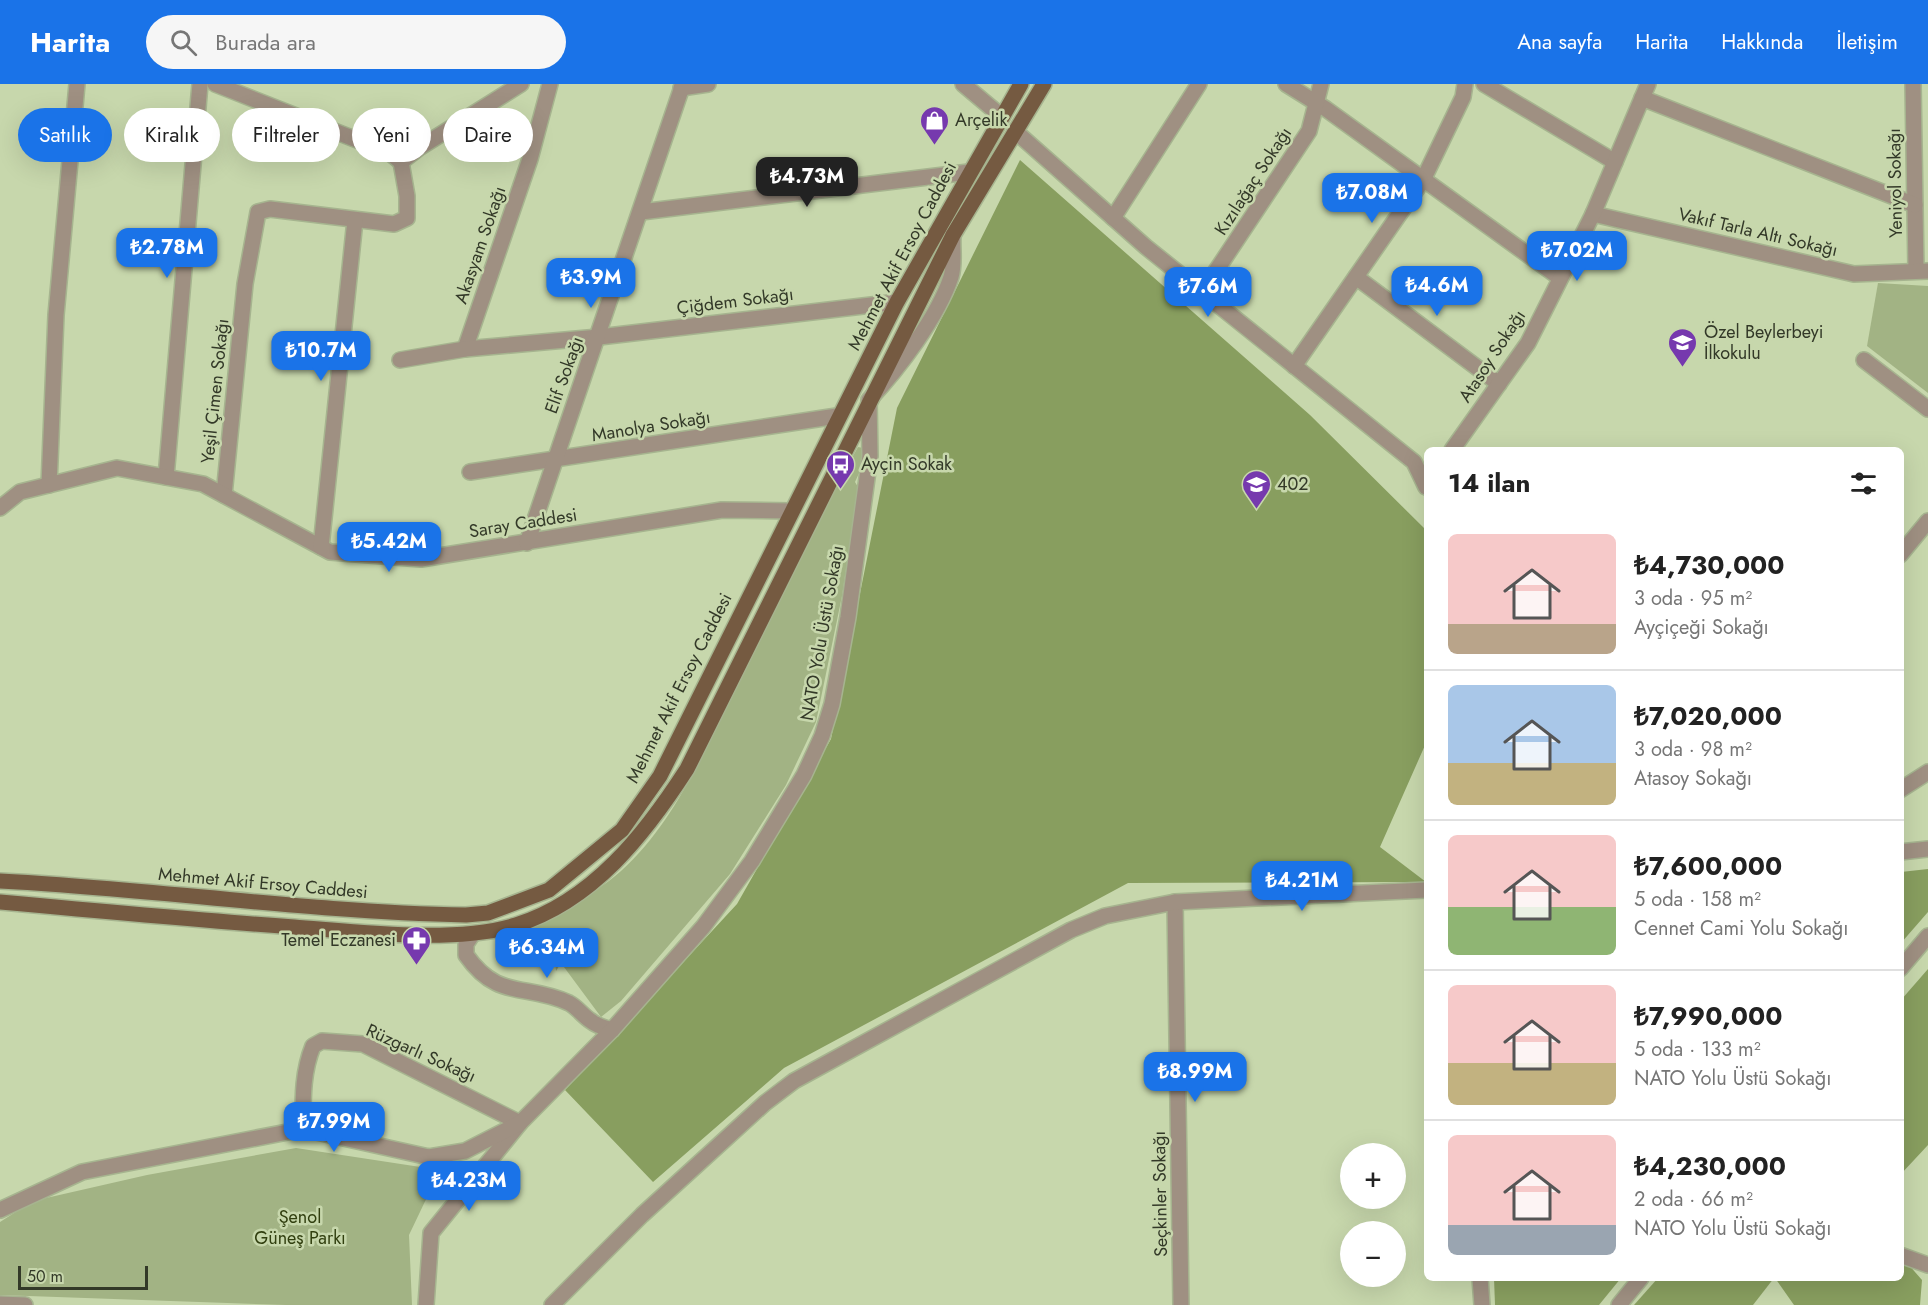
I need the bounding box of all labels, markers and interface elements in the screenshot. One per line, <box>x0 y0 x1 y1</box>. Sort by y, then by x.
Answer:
search box <box>146 15 566 69</box>
text: Harita <box>30 22 110 63</box>
icon: search <box>167 26 200 59</box>
text: Burada ara <box>215 26 316 58</box>
text: Ana sayfa <box>1517 27 1602 57</box>
text: Harita <box>1635 27 1688 57</box>
text: Hakkında <box>1721 27 1803 57</box>
text: İletişim <box>1836 27 1898 57</box>
shop icon: Arçelik <box>918 104 950 146</box>
place label: Arçelik <box>955 107 1007 133</box>
chip: Satılık <box>18 108 112 162</box>
chip: Kiralık <box>124 108 220 162</box>
chip: Filtreler <box>232 108 340 162</box>
chip: Yeni <box>352 108 431 162</box>
chip: Daire <box>443 108 533 162</box>
street label: Kızılağaç Sokağı <box>1208 122 1298 240</box>
street label: Yeniyol Sokağı <box>1881 128 1909 238</box>
pin: ₺4.73M <box>758 157 856 208</box>
street label: Mehmet Akif Ersoy Caddesi <box>841 157 963 355</box>
text: ₺4.73M <box>770 162 844 191</box>
pin: ₺7.08M <box>1323 173 1421 224</box>
text: ₺7.08M <box>1336 178 1408 207</box>
street label: Akasyam Sokağı <box>448 183 512 307</box>
street label: Vakıf Tarla Altı Sokağı <box>1676 201 1840 263</box>
pin: ₺2.78M <box>118 228 216 279</box>
pin: ₺7.02M <box>1528 231 1626 282</box>
text: ₺2.78M <box>130 233 204 262</box>
text: ₺7.02M <box>1541 236 1613 265</box>
pin: ₺3.9M <box>549 258 633 309</box>
text: ₺3.9M <box>560 263 622 292</box>
pin: ₺4.6M <box>1395 266 1479 317</box>
pin: ₺7.6M <box>1166 267 1250 318</box>
text: ₺4.6M <box>1405 271 1469 300</box>
text: ₺7.6M <box>1178 272 1238 301</box>
street label: Çiğdem Sokağı <box>675 281 795 321</box>
street label: Atasoy Sokağı <box>1452 304 1532 408</box>
street label: Yeşil Çimen Sokağı <box>194 317 236 465</box>
place label: Özel Beylerbeyi İlkokulu <box>1704 319 1823 366</box>
school or university icon: Özel Beylerbeyi İlkokulu <box>1667 326 1699 368</box>
pin: ₺10.7M <box>272 331 370 382</box>
street label: Elif Sokağı <box>538 333 590 417</box>
text: ₺10.7M <box>285 336 357 365</box>
street label: Manolya Sokağı <box>590 404 712 448</box>
bus stop icon: Ayçin Sokak <box>824 448 856 490</box>
place label: Ayçin Sokak <box>861 451 952 477</box>
text: 14 ilan <box>1448 464 1530 502</box>
icon: filters <box>1847 467 1880 500</box>
school or university icon: 402 <box>1240 468 1272 510</box>
place label: 402 <box>1277 471 1309 497</box>
street label: Saray Caddesi <box>467 502 579 544</box>
pin: ₺5.42M <box>340 522 438 573</box>
text: ₺5.42M <box>351 527 427 556</box>
street label: NATO Yolu Üstü Sokağı <box>794 543 850 723</box>
text: ₺4,730,000 <box>1634 546 1785 584</box>
icon: home <box>1496 558 1568 630</box>
text: 3 oda · 95 m² <box>1634 584 1752 613</box>
street label: Mehmet Akif Ersoy Caddesi <box>620 588 738 788</box>
text: Ayçiçeği Sokağı <box>1634 613 1769 642</box>
text: ₺7,020,000 <box>1634 697 1782 735</box>
icon: home <box>1496 709 1568 781</box>
text: 3 oda · 98 m² <box>1634 735 1752 764</box>
text: Atasoy Sokağı <box>1634 764 1752 793</box>
text: ₺7,600,000 <box>1634 847 1782 885</box>
icon: home <box>1496 859 1568 931</box>
street label: Mehmet Akif Ersoy Caddesi <box>157 861 369 905</box>
pin: ₺4.21M <box>1253 861 1351 912</box>
text: ₺4.21M <box>1266 866 1338 895</box>
text: 5 oda · 158 m² <box>1634 885 1761 914</box>
text: Cennet Cami Yolu Sokağı <box>1634 914 1848 943</box>
pharmacy icon: Temel Eczanesi <box>401 924 433 966</box>
place label: Temel Eczanesi <box>281 927 396 953</box>
pin: ₺6.34M <box>498 928 596 979</box>
text: ₺6.34M <box>509 933 585 962</box>
text: ₺7,990,000 <box>1634 997 1782 1035</box>
icon: home <box>1496 1009 1568 1081</box>
street label: Rüzgarlı Sokağı <box>362 1017 480 1089</box>
text: 5 oda · 133 m² <box>1634 1035 1761 1064</box>
pin: ₺8.99M <box>1146 1052 1244 1103</box>
text: ₺8.99M <box>1158 1057 1232 1086</box>
text: NATO Yolu Üstü Sokağı <box>1634 1064 1831 1093</box>
pin: ₺7.99M <box>285 1102 383 1153</box>
text: ₺7.99M <box>298 1107 370 1136</box>
street label: Seçkinler Sokağı <box>1146 1131 1174 1257</box>
map controls <box>1340 1143 1406 1287</box>
button: + <box>1340 1143 1406 1209</box>
text: ₺4,230,000 <box>1634 1147 1786 1185</box>
icon: home <box>1496 1159 1568 1231</box>
pin: ₺4.23M <box>420 1161 518 1212</box>
text: ₺4.23M <box>431 1166 507 1195</box>
text: 2 oda · 66 m² <box>1634 1185 1753 1214</box>
park label: Şenol Güneş Parkı <box>254 1204 346 1251</box>
text: NATO Yolu Üstü Sokağı <box>1634 1214 1831 1243</box>
button: − <box>1340 1221 1406 1287</box>
scale bar <box>18 1263 148 1290</box>
text: 50 m <box>27 1265 63 1288</box>

